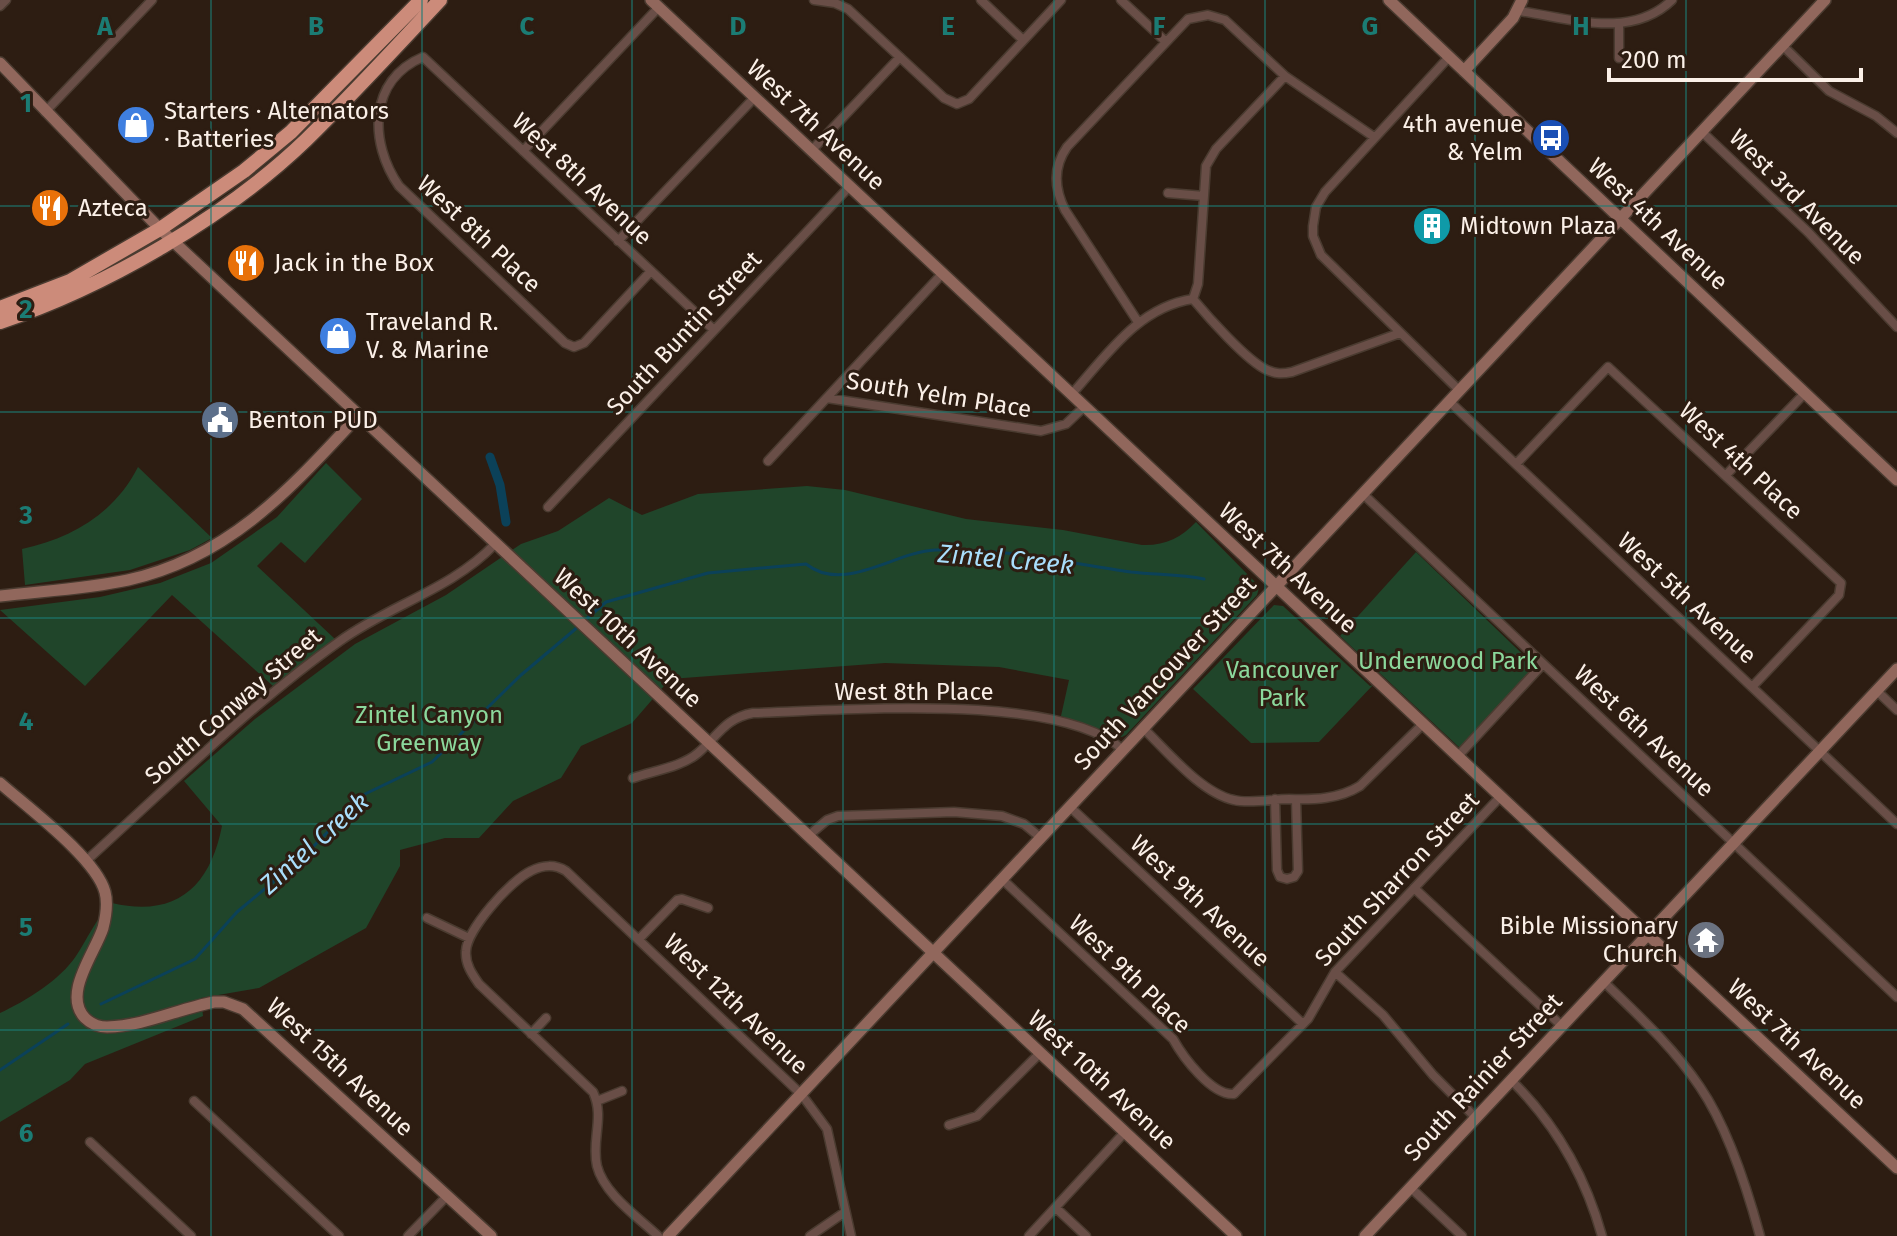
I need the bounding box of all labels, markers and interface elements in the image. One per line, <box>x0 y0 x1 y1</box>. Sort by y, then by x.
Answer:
text: A <box>96 11 113 42</box>
text: B <box>308 11 324 42</box>
text: C <box>520 11 535 42</box>
text: D <box>730 11 747 42</box>
text: E <box>941 11 955 42</box>
text: F <box>1153 11 1166 42</box>
text: G <box>1362 11 1378 42</box>
text: H <box>1572 11 1590 42</box>
scale bar <box>1609 32 1861 82</box>
text: 200 m <box>1621 46 1687 74</box>
street label: West 7th Avenue <box>741 54 891 196</box>
text: 1 <box>20 88 32 119</box>
place label: Starters · Alternators · Batteries <box>164 97 389 153</box>
shop icon: Starters · Alternators · Batteries <box>115 104 157 146</box>
street label: West 8th Avenue <box>506 107 658 251</box>
place label: 4th avenue & Yelm <box>1403 110 1523 166</box>
bus stop icon: 4th avenue & Yelm <box>1530 117 1572 159</box>
street label: West 3rd Avenue <box>1724 124 1870 270</box>
street label: West 4th Avenue <box>1582 152 1734 296</box>
street label: West 8th Place <box>411 170 547 298</box>
restaurant icon: Azteca <box>29 187 71 229</box>
place label: Azteca <box>78 194 148 222</box>
building icon: Midtown Plaza <box>1411 205 1453 247</box>
place label: Midtown Plaza <box>1460 212 1617 240</box>
restaurant icon: Jack in the Box <box>225 242 267 284</box>
street label: South Buntin Street <box>601 245 767 421</box>
place label: Jack in the Box <box>274 249 434 277</box>
text: 2 <box>19 294 33 325</box>
place label: Traveland R. V. & Marine <box>366 308 499 364</box>
shop icon: Traveland R. V. & Marine <box>317 315 359 357</box>
street label: South Yelm Place <box>845 367 1033 423</box>
street label: West 4th Place <box>1673 397 1809 525</box>
public building icon: Benton PUD <box>199 399 241 441</box>
place label: Benton PUD <box>248 406 378 434</box>
street label: West 7th Avenue <box>1213 497 1363 639</box>
text: 3 <box>18 500 33 531</box>
street label: West 5th Avenue <box>1612 527 1762 669</box>
water label: Zintel Creek <box>936 538 1075 581</box>
street label: West 10th Avenue <box>548 562 708 714</box>
street label: South Vancouver Street <box>1068 570 1262 775</box>
street label: South Conway Street <box>139 622 327 790</box>
park label: Underwood Park <box>1358 647 1539 675</box>
park label: Vancouver Park <box>1226 656 1339 712</box>
street label: West 6th Avenue <box>1568 659 1720 803</box>
street label: West 8th Place <box>835 678 993 706</box>
park label: Zintel Canyon Greenway <box>355 701 503 757</box>
text: 4 <box>19 706 34 737</box>
water label: Zintel Creek <box>253 786 375 901</box>
street label: South Sharron Street <box>1309 786 1485 972</box>
street label: West 9th Avenue <box>1125 829 1275 973</box>
street label: West 9th Place <box>1063 909 1197 1039</box>
text: 5 <box>19 912 33 943</box>
place label: Bible Missionary Church <box>1499 912 1678 968</box>
temple icon: Bible Missionary Church <box>1685 919 1727 961</box>
street label: West 12th Avenue <box>658 928 814 1080</box>
street label: West 7th Avenue <box>1722 973 1872 1115</box>
street label: South Rainier Street <box>1398 987 1568 1167</box>
street label: West 15th Avenue <box>261 992 419 1142</box>
street label: West 10th Avenue <box>1022 1004 1182 1156</box>
text: 6 <box>19 1118 34 1149</box>

